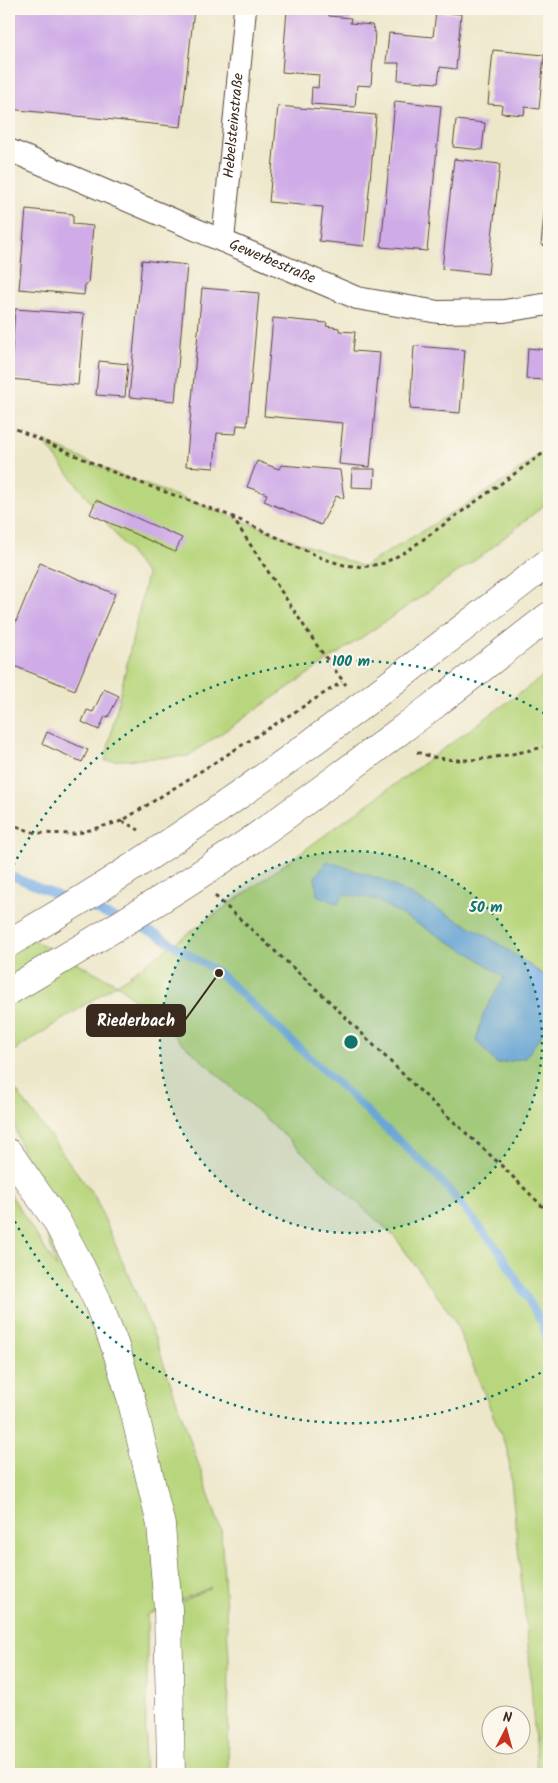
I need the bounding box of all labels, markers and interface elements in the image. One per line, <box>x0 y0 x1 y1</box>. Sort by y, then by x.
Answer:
street label: Hebelsteinstraße <box>217 72 251 179</box>
street label: Gewerbestraße <box>225 233 320 291</box>
text: 100 m <box>332 650 370 674</box>
text: 50 m <box>468 896 503 920</box>
callout: Riederbach <box>87 1005 185 1036</box>
text: Riederbach <box>97 1009 175 1034</box>
centre of rings <box>342 1033 360 1051</box>
north arrow <box>480 1706 530 1756</box>
text: N <box>502 1707 513 1729</box>

